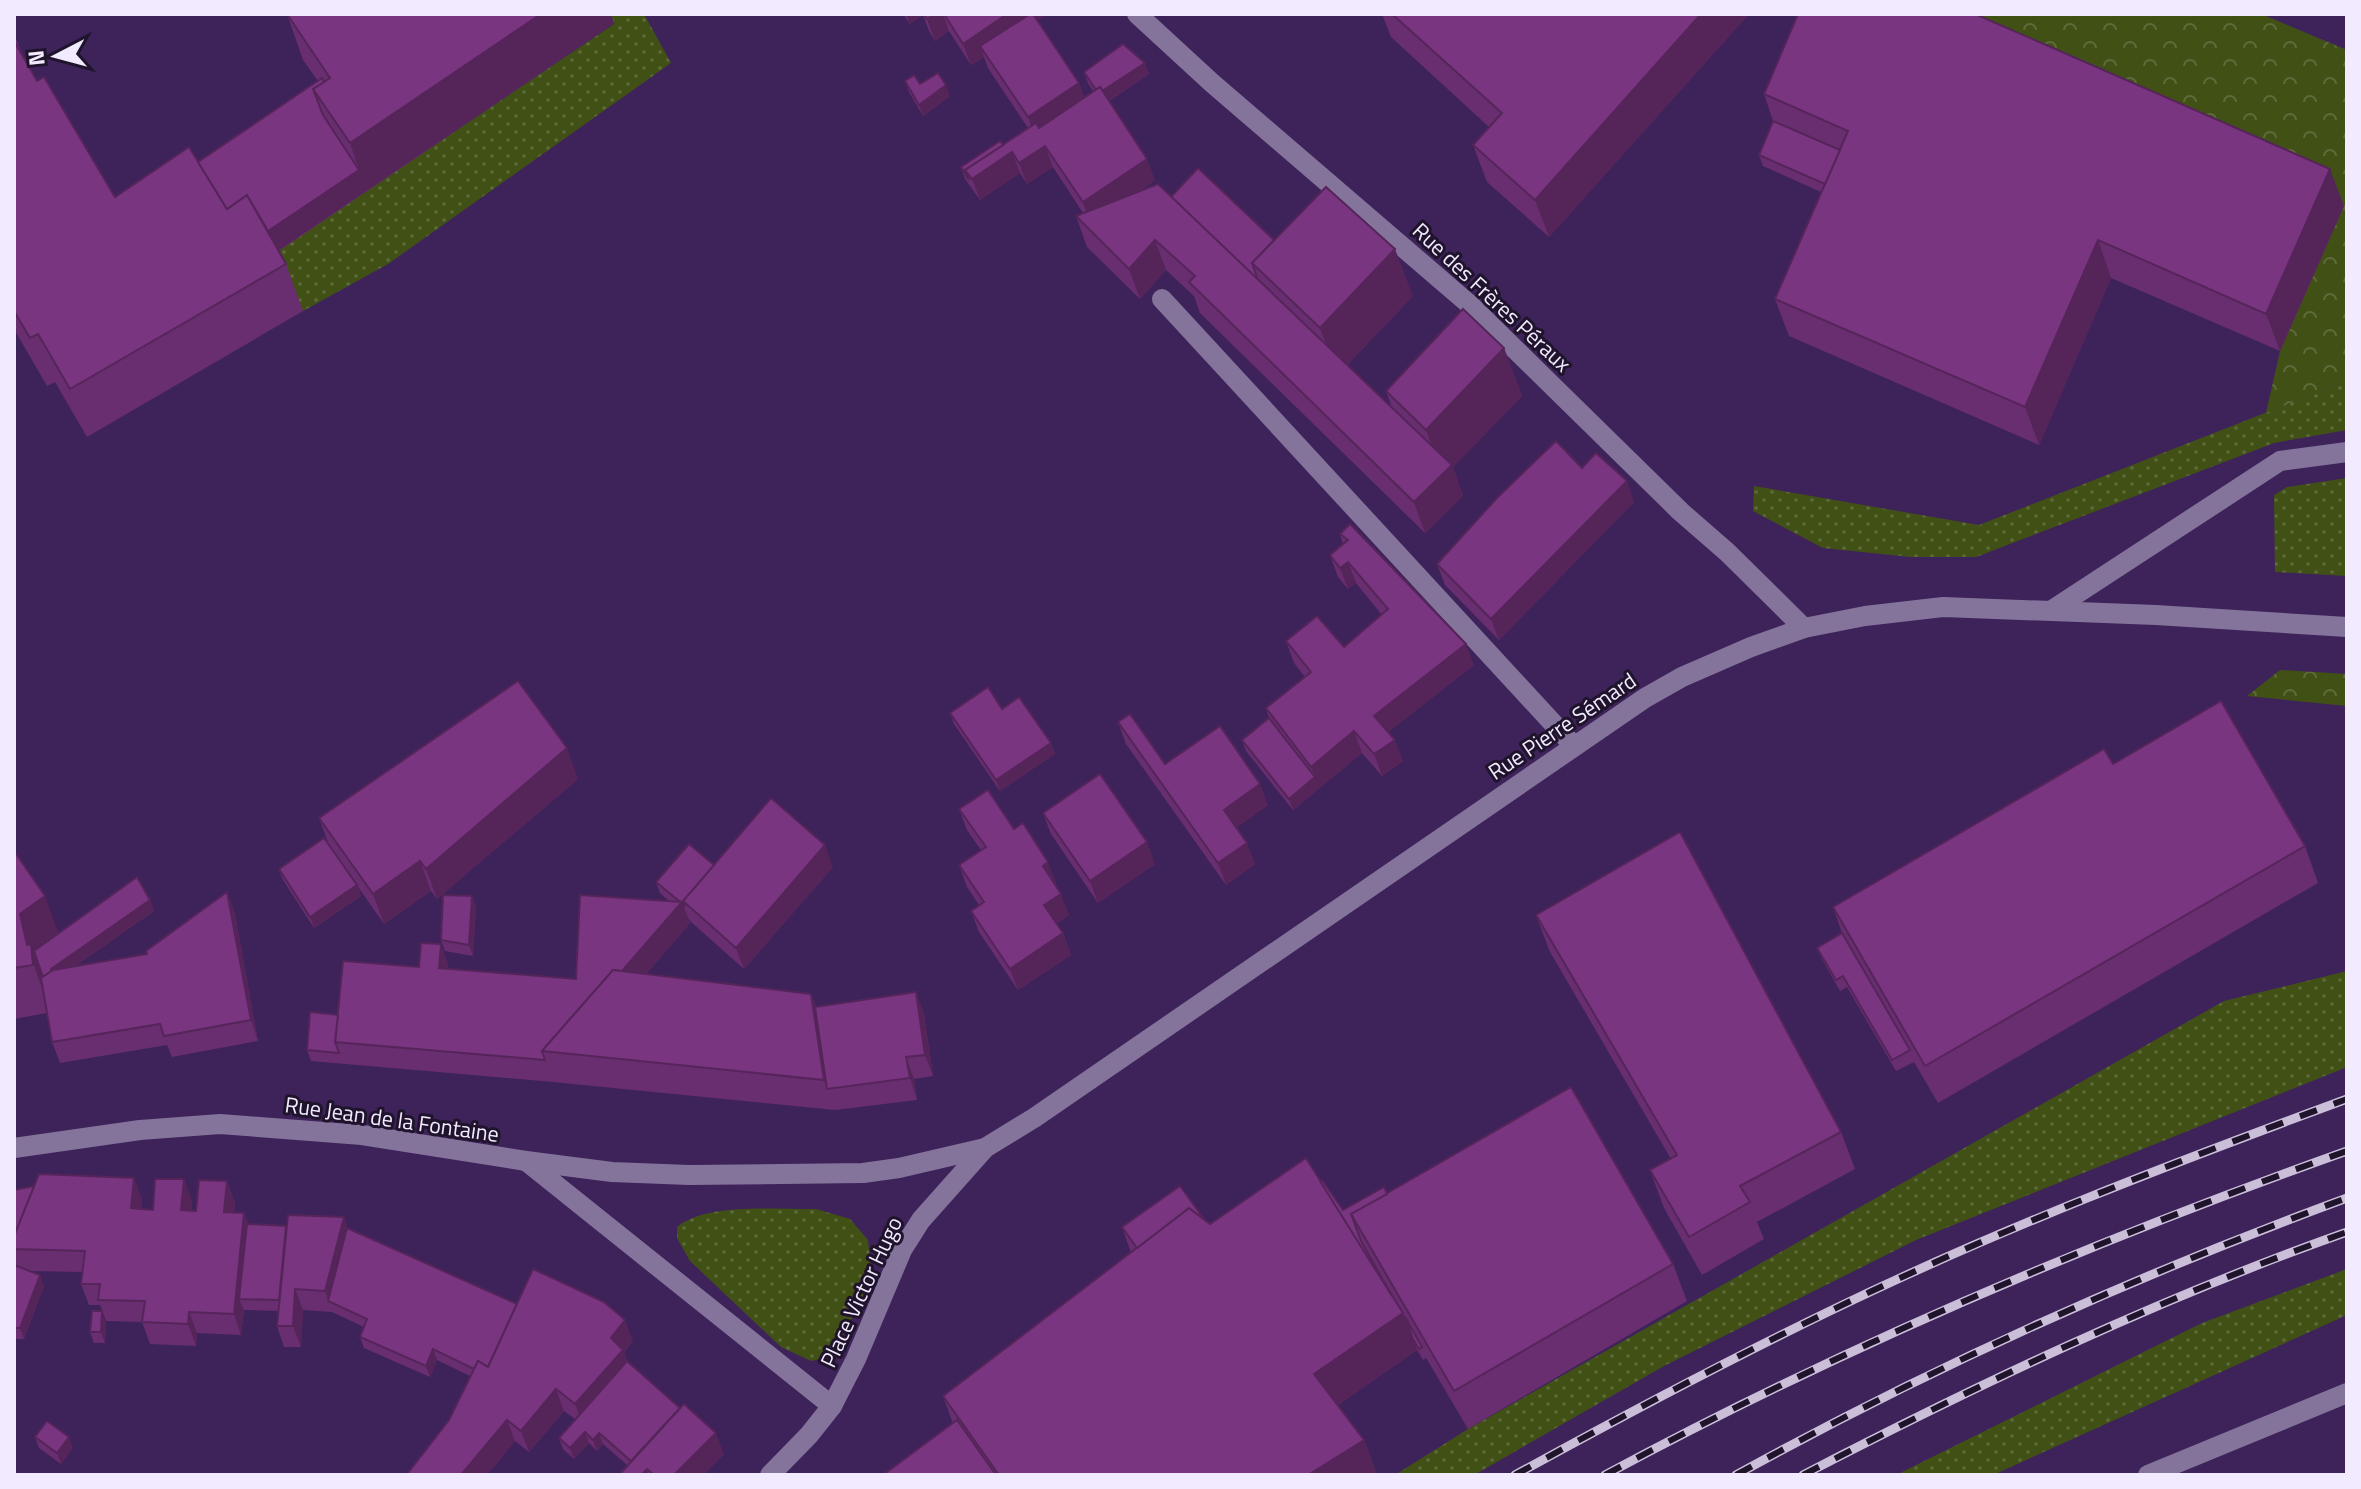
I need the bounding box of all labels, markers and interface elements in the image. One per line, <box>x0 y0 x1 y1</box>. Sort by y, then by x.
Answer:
north arrow <box>16 16 96 96</box>
text: N <box>18 49 54 67</box>
street label: Rue des Frères Péraux <box>1405 214 1579 380</box>
street label: Rue Pierre Sémard <box>1481 664 1643 788</box>
street label: Rue Jean de la Fontaine <box>283 1087 501 1151</box>
street label: Place Victor Hugo <box>811 1211 911 1373</box>

